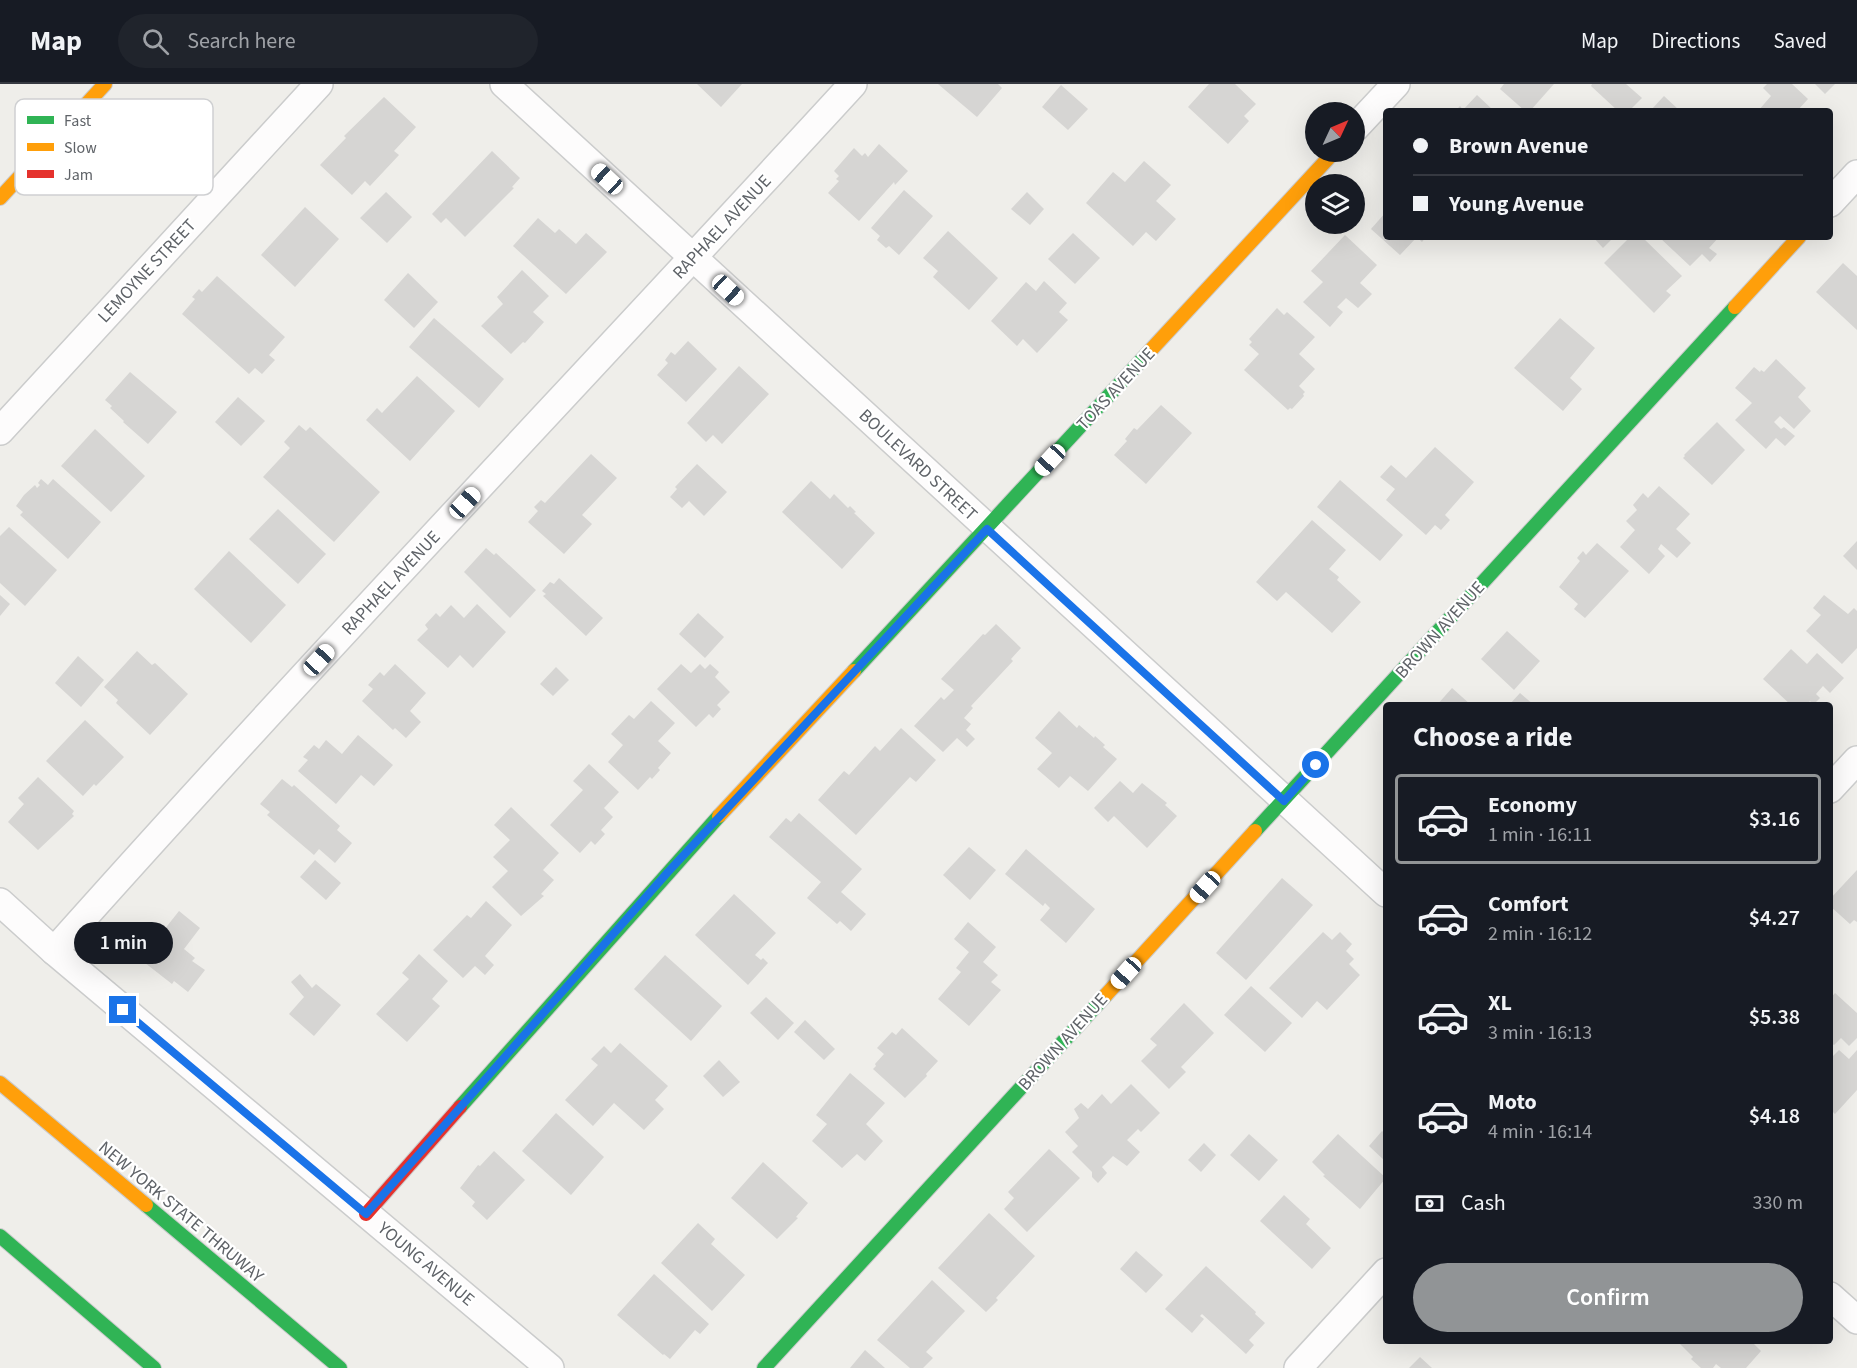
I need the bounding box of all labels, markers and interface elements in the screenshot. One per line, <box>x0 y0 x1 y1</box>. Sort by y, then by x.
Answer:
search box <box>118 14 538 68</box>
text: Map <box>30 21 82 61</box>
icon: search <box>139 25 172 58</box>
text: Search here <box>187 25 296 57</box>
text: Map <box>1581 26 1619 56</box>
text: Directions <box>1652 26 1740 56</box>
text: Saved <box>1773 26 1827 56</box>
legend <box>15 99 213 195</box>
north arrow <box>1305 102 1365 162</box>
map controls <box>1305 102 1365 234</box>
text: Fast <box>64 110 92 132</box>
text: Brown Avenue <box>1449 130 1588 162</box>
text: Slow <box>64 137 97 159</box>
car <box>588 160 626 198</box>
text: Jam <box>64 164 93 186</box>
street label: RAPHAEL AVENUE <box>667 169 777 285</box>
button: layers <box>1305 174 1365 234</box>
text: Young Avenue <box>1449 188 1584 220</box>
street label: LEMOYNE STREET <box>92 213 202 329</box>
car <box>709 271 747 309</box>
street label: TOAS AVENUE <box>1071 342 1161 436</box>
street label: BOULEVARD STREET <box>853 403 983 527</box>
car <box>1031 441 1069 479</box>
car <box>446 484 484 522</box>
street label: RAPHAEL AVENUE <box>336 525 446 641</box>
street label: BROWN AVENUE <box>1390 576 1490 684</box>
car <box>300 641 338 679</box>
text: Choose a ride <box>1413 718 1573 757</box>
route start <box>1302 751 1329 778</box>
text: Economy <box>1488 789 1577 821</box>
icon: car <box>1416 792 1470 846</box>
text: $3.16 <box>1749 803 1800 835</box>
text: 1 min · 16:11 <box>1488 821 1592 849</box>
car <box>1186 868 1224 906</box>
text: Comfort <box>1488 888 1569 920</box>
icon: car <box>1416 891 1470 945</box>
text: $4.27 <box>1749 902 1800 934</box>
text: 2 min · 16:12 <box>1488 920 1592 948</box>
callout: 1 min <box>74 923 172 965</box>
text: 1 min <box>100 929 147 957</box>
car <box>1107 954 1145 992</box>
text: XL <box>1488 987 1512 1019</box>
street label: BROWN AVENUE <box>1013 988 1113 1096</box>
icon: car <box>1416 990 1470 1044</box>
route end <box>109 996 136 1023</box>
text: $5.38 <box>1749 1001 1800 1033</box>
text: 3 min · 16:13 <box>1488 1019 1592 1047</box>
text: Moto <box>1488 1086 1537 1118</box>
icon: car <box>1416 1089 1470 1143</box>
text: $4.18 <box>1749 1100 1800 1132</box>
text: 4 min · 16:14 <box>1488 1118 1592 1146</box>
street label: NEW YORK STATE THRUWAY <box>93 1135 269 1289</box>
icon: cash <box>1413 1187 1446 1220</box>
text: Cash <box>1461 1187 1506 1219</box>
text: 330 m <box>1753 1189 1803 1217</box>
street label: YOUNG AVENUE <box>372 1215 480 1312</box>
button: Confirm <box>1413 1263 1803 1332</box>

